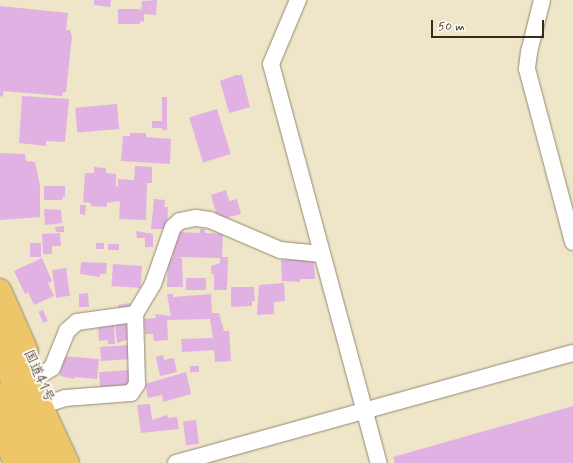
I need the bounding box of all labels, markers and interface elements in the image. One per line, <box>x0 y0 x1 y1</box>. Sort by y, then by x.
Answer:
scale bar <box>433 12 546 38</box>
text: 50 m <box>438 19 465 35</box>
street label: 国道41号 <box>20 347 58 405</box>

